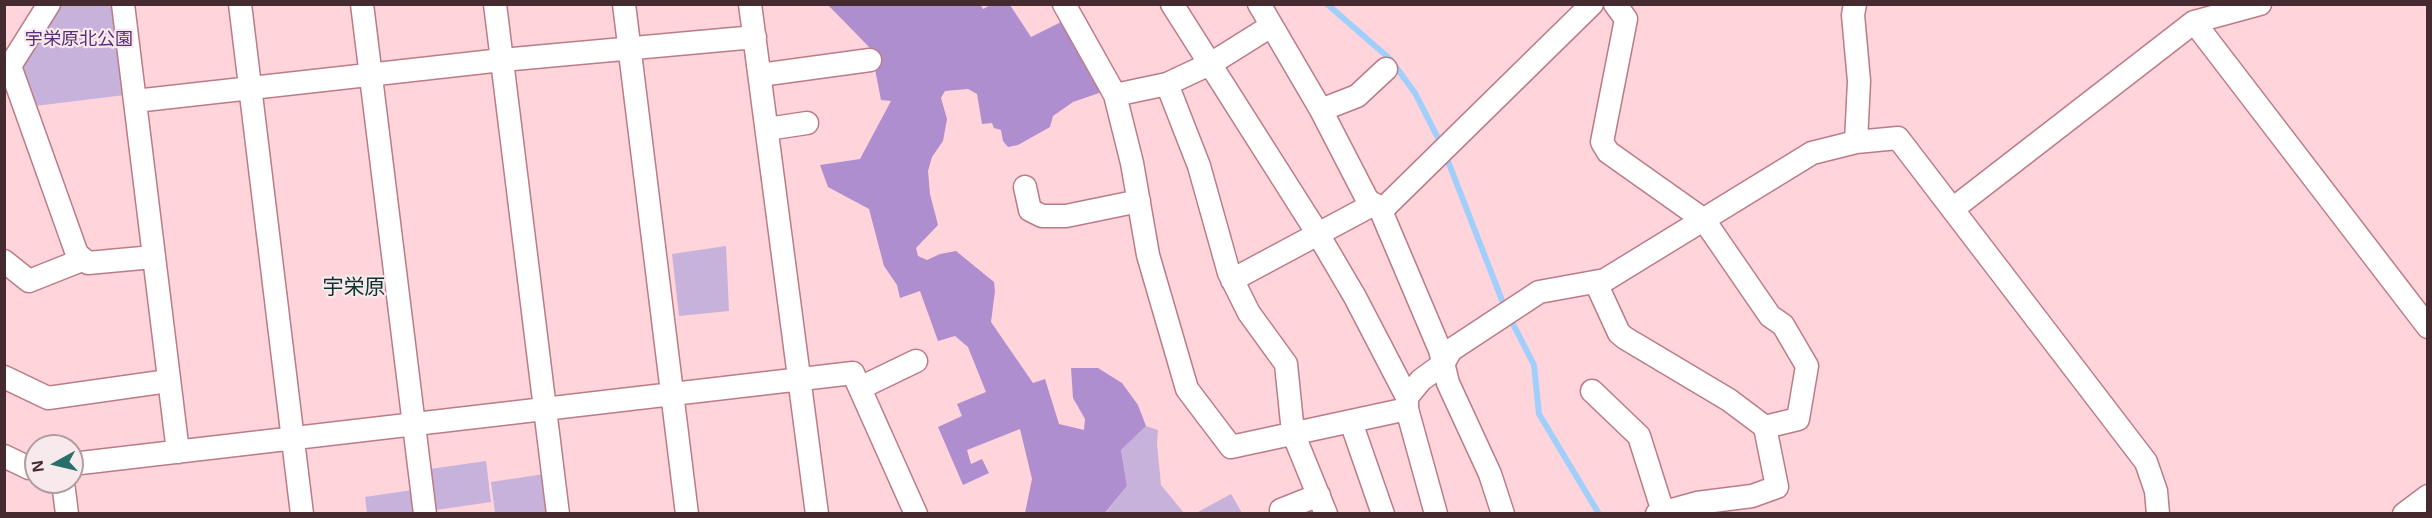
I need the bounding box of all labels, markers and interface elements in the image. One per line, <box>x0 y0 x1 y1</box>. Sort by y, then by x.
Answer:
park label: 宇栄原北公園 <box>25 29 133 51</box>
district label: 宇栄原 <box>323 275 385 301</box>
north arrow <box>24 434 84 494</box>
text: N <box>28 459 47 473</box>

